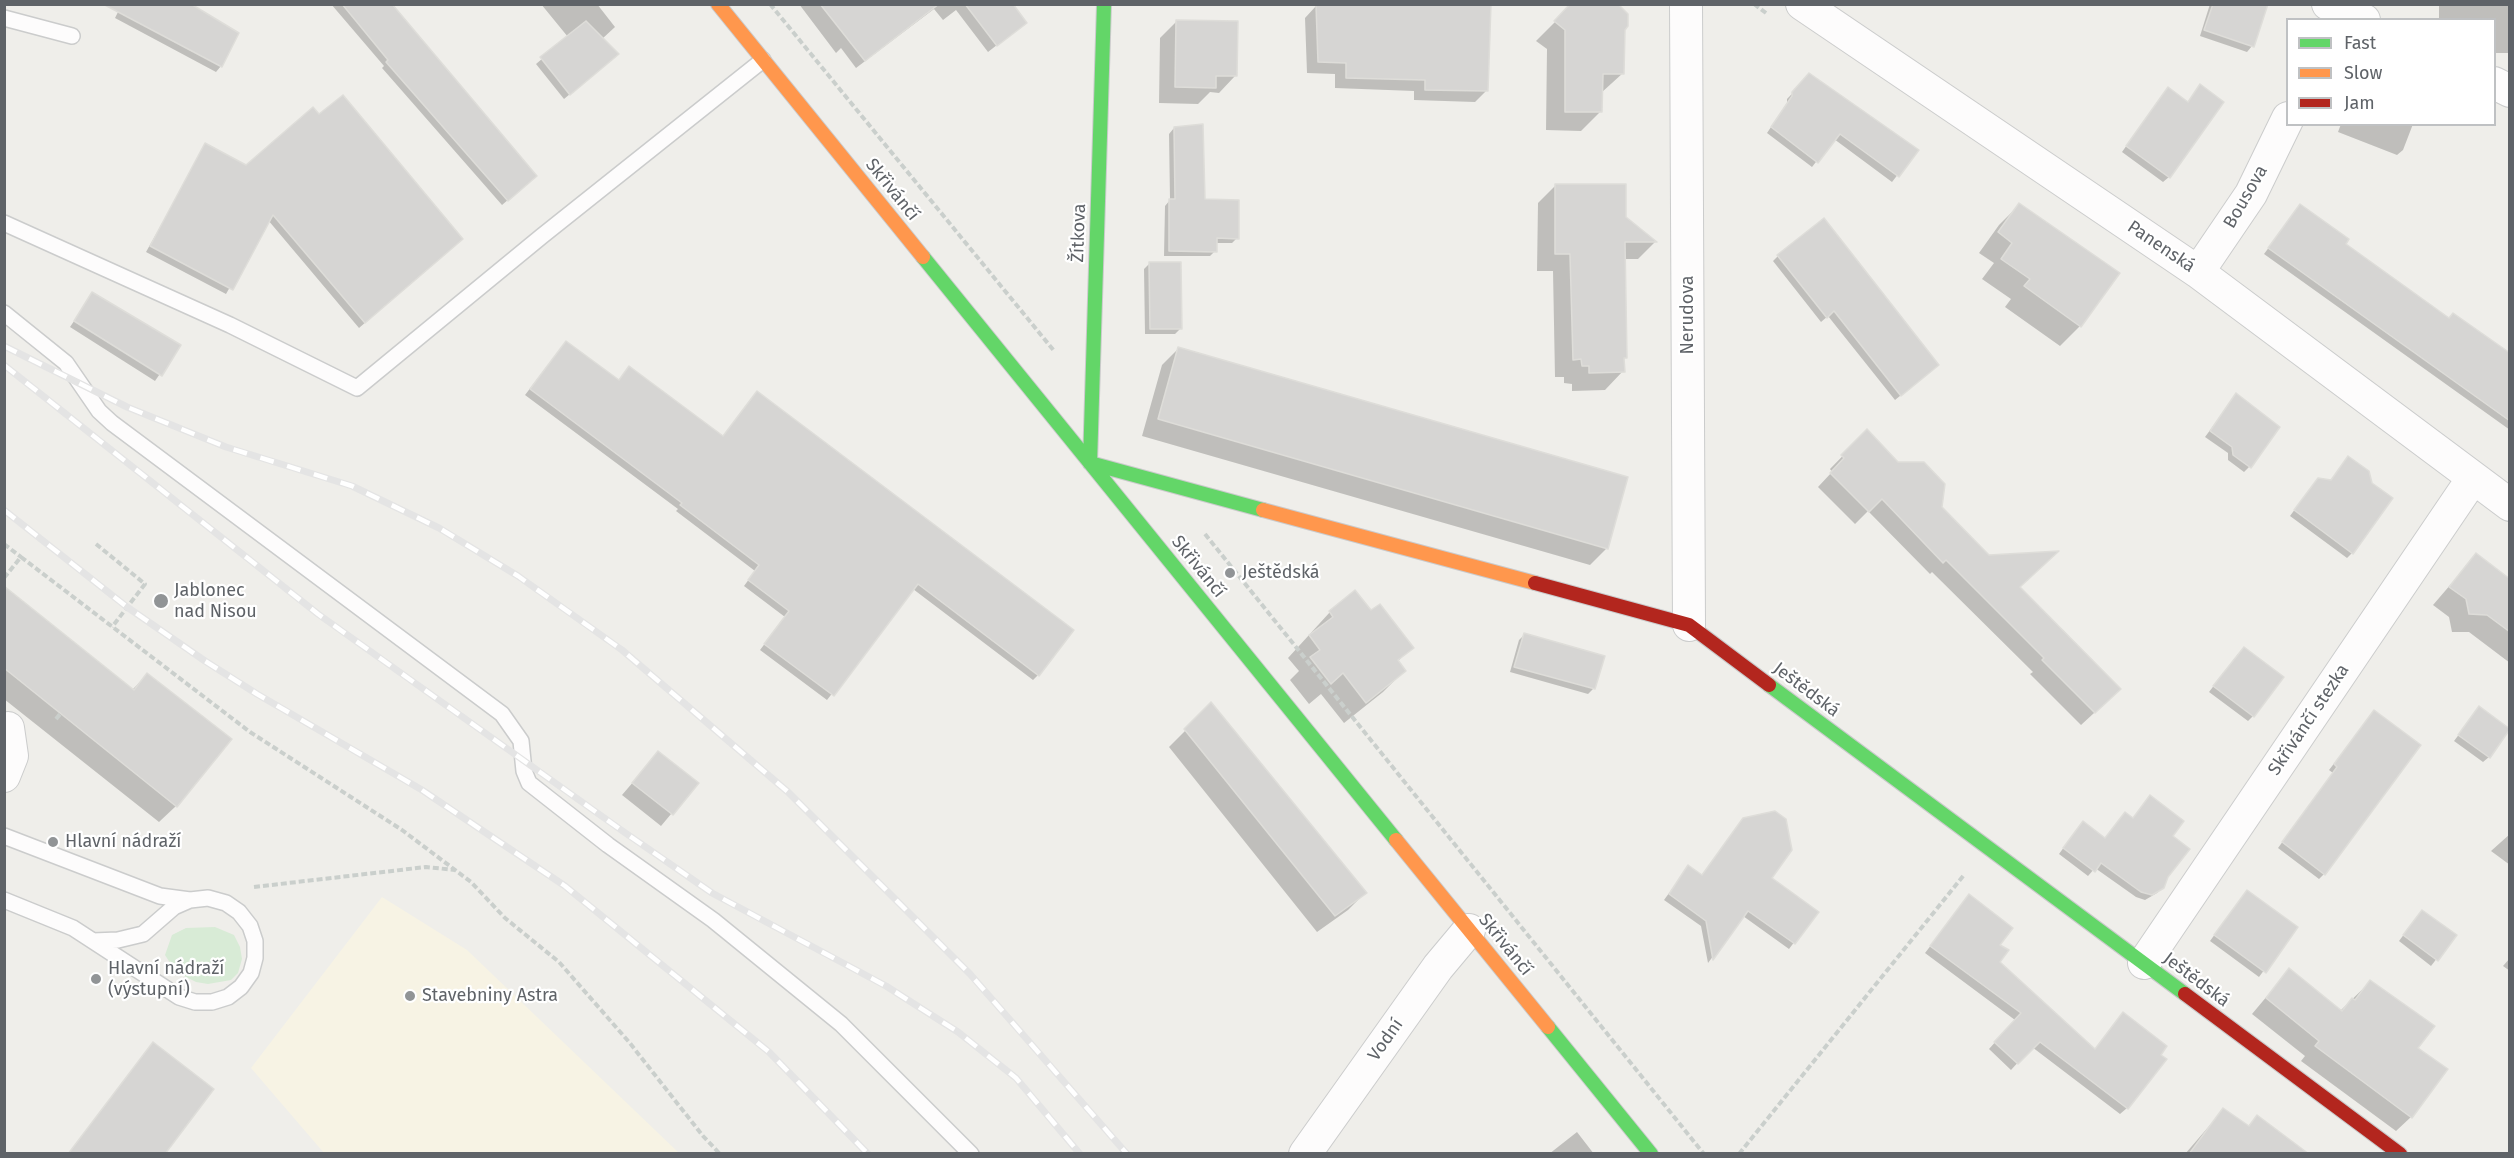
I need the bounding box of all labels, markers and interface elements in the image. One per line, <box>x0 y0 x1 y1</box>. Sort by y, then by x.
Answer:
legend <box>2286 18 2496 126</box>
text: Fast <box>2344 32 2376 54</box>
text: Slow <box>2344 62 2382 84</box>
text: Jam <box>2344 92 2375 114</box>
street label: Skřivánčí <box>860 155 924 225</box>
street label: Bousova <box>2219 162 2273 232</box>
street label: Žítkova <box>1067 203 1091 263</box>
street label: Panenská <box>2123 216 2199 278</box>
street label: Nerudova <box>1677 275 1699 355</box>
street label: Skřivánčí <box>1166 532 1230 602</box>
place label: Ještědská <box>1242 562 1320 584</box>
marker: Ještědská <box>1223 566 1237 580</box>
place label: Jablonec nad Nisou <box>174 580 257 622</box>
marker: Jablonec nad Nisou <box>152 592 170 610</box>
street label: Ještědská <box>1768 658 1844 722</box>
street label: Skřivánčí stezka <box>2264 660 2354 780</box>
place label: Hlavní nádraží <box>65 831 181 853</box>
marker: Hlavní nádraží <box>46 835 60 849</box>
street label: Skřivánčí <box>1473 910 1537 980</box>
street label: Ještědská <box>2158 948 2234 1012</box>
place label: Hlavní nádraží (výstupní) <box>108 958 224 1000</box>
marker: Hlavní nádraží (výstupní) <box>89 972 103 986</box>
place label: Stavebniny Astra <box>422 985 558 1007</box>
marker: Stavebniny Astra <box>403 989 417 1003</box>
street label: Vodní <box>1364 1015 1408 1065</box>

